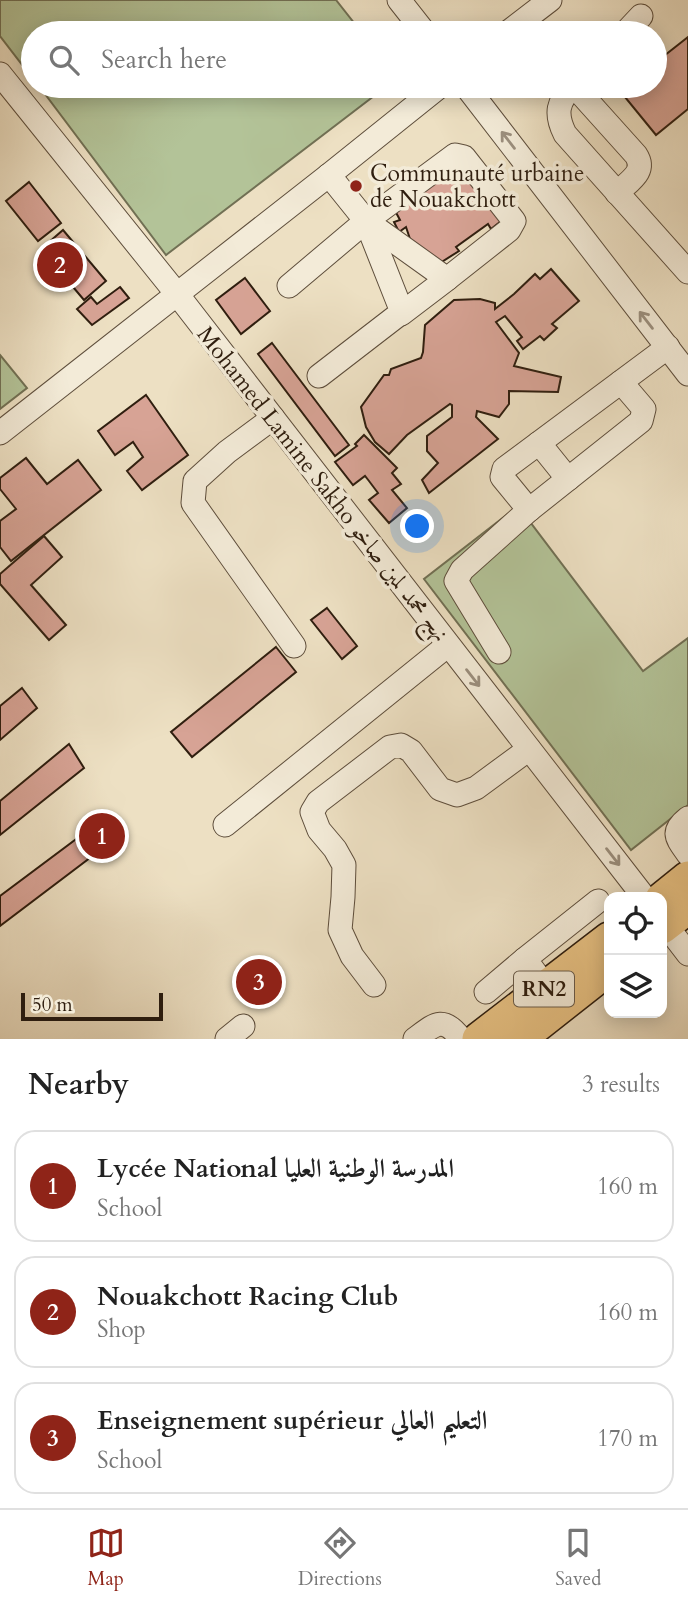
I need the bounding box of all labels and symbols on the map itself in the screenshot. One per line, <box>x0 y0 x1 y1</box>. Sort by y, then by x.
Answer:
one-way arrow <box>500 131 515 149</box>
place label: Communauté urbaine de Nouakchott <box>370 158 584 215</box>
marker: Communauté urbaine de Nouakchott <box>348 178 364 194</box>
pin: 2 <box>37 239 83 291</box>
one-way arrow <box>639 311 654 330</box>
street label: Mohamed Lamine Sakho نهج محمد لمين صاخو <box>186 320 456 651</box>
your location <box>400 509 434 543</box>
one-way arrow <box>465 668 480 687</box>
pin: 1 <box>79 810 125 862</box>
one-way arrow <box>605 848 620 866</box>
pin: 3 <box>236 956 282 1008</box>
road number: RN2 <box>514 972 574 1006</box>
scale bar <box>21 990 163 1022</box>

